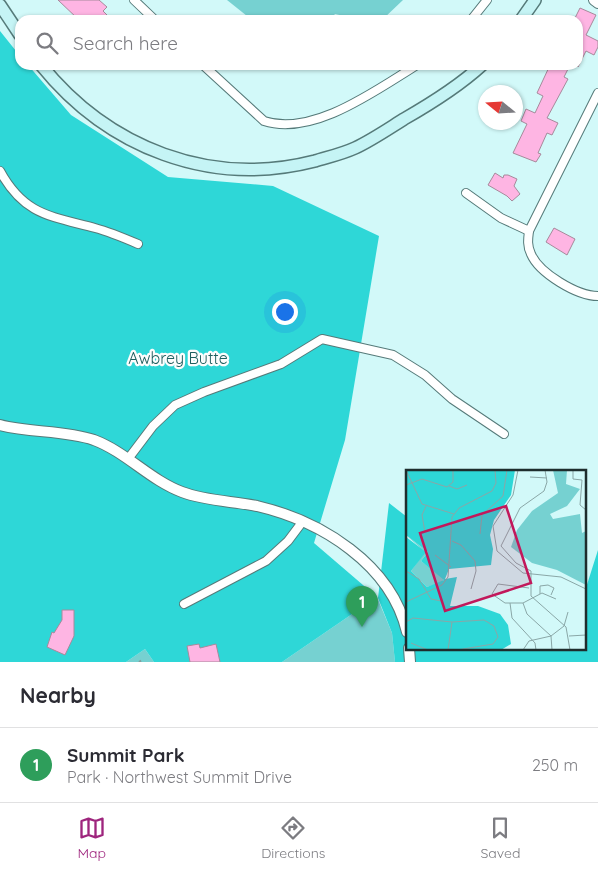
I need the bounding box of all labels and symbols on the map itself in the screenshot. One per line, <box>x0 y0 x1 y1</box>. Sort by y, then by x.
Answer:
north arrow <box>478 85 523 130</box>
your location <box>272 299 298 325</box>
park label: Awbrey Butte <box>128 348 228 368</box>
inset map <box>406 470 586 650</box>
pin: 1 <box>346 586 378 627</box>

